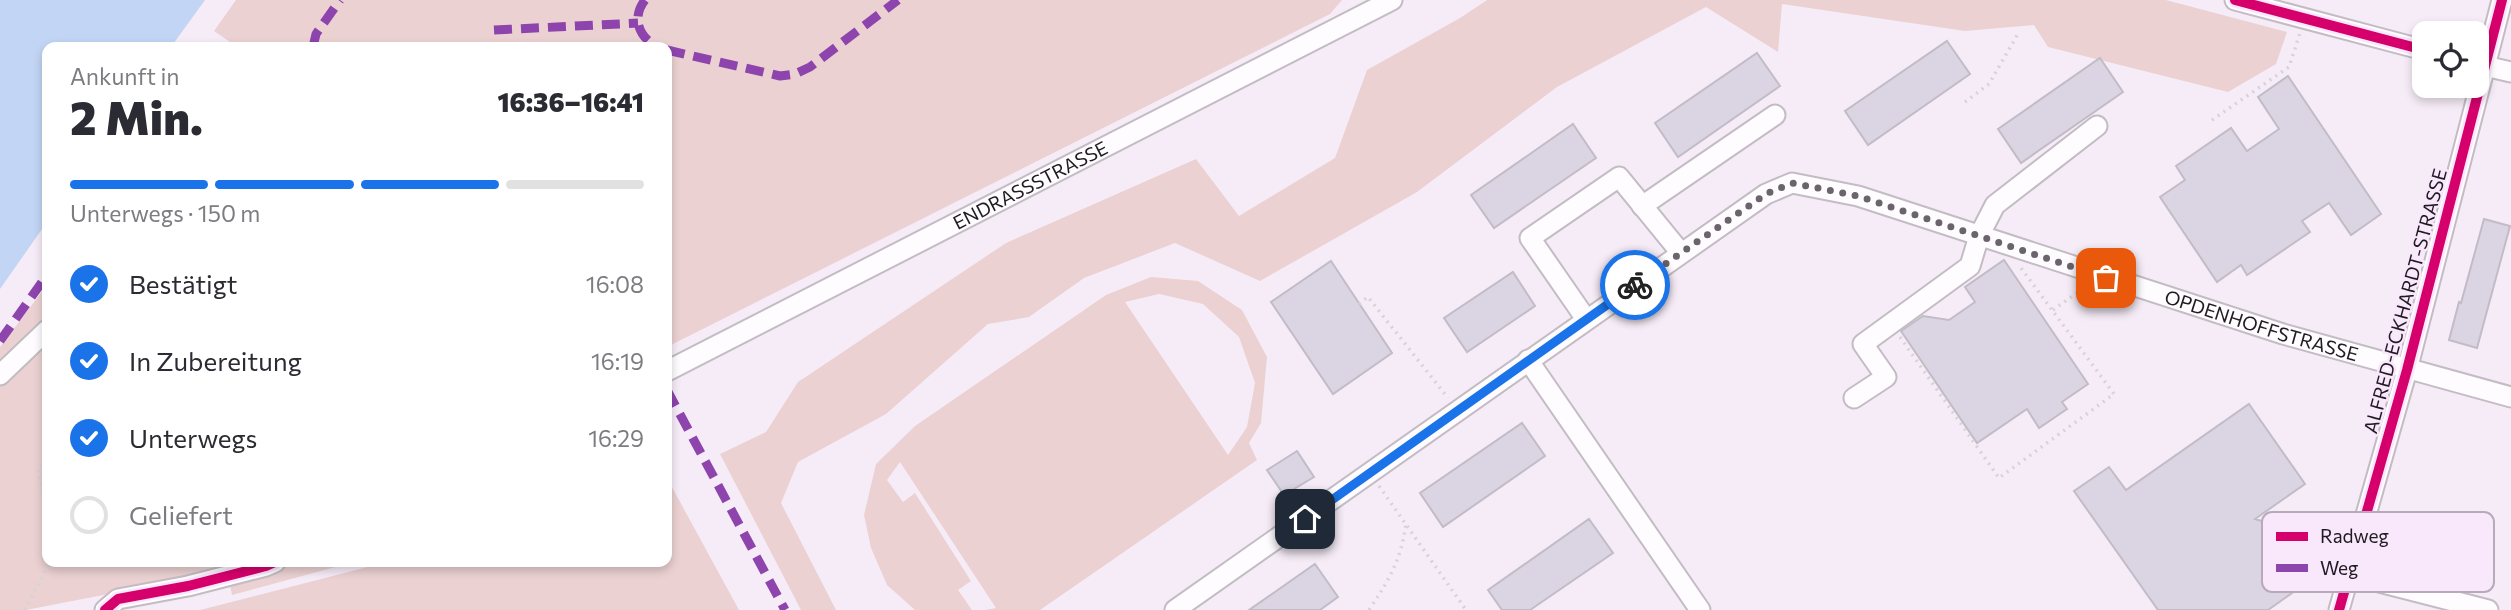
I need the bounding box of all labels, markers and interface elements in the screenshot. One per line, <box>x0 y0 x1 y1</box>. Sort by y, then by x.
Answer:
map controls <box>2412 21 2489 98</box>
button: locate <box>2412 21 2489 98</box>
text: Ankunft in <box>70 62 180 90</box>
text: 16:36–16:41 <box>497 86 644 117</box>
text: 2 Min. <box>70 88 203 144</box>
street label: ENDRASSSTRASSE <box>949 136 1111 234</box>
street label: ALFRED-ECKHARDT-STRASSE <box>2358 166 2451 436</box>
text: Unterwegs · 150 m <box>70 199 260 227</box>
pin <box>2076 248 2136 308</box>
courier <box>1600 250 1670 320</box>
icon: bag <box>2087 259 2125 297</box>
icon: check <box>70 265 108 303</box>
icon: bike <box>1616 266 1654 304</box>
text: Bestätigt <box>129 268 238 299</box>
text: 16:08 <box>586 270 644 298</box>
street label: OPDENHOFFSTRASSE <box>2162 284 2361 365</box>
icon: check <box>70 342 108 380</box>
text: In Zubereitung <box>129 345 302 376</box>
text: 16:19 <box>591 347 644 375</box>
icon: check <box>70 419 108 457</box>
text: Unterwegs <box>129 422 257 453</box>
text: 16:29 <box>588 424 644 452</box>
pin <box>1275 489 1335 549</box>
text: Geliefert <box>129 499 233 530</box>
icon: home <box>1286 500 1324 538</box>
legend <box>2262 512 2494 592</box>
text: Radweg <box>2320 524 2389 547</box>
text: Weg <box>2320 556 2358 579</box>

